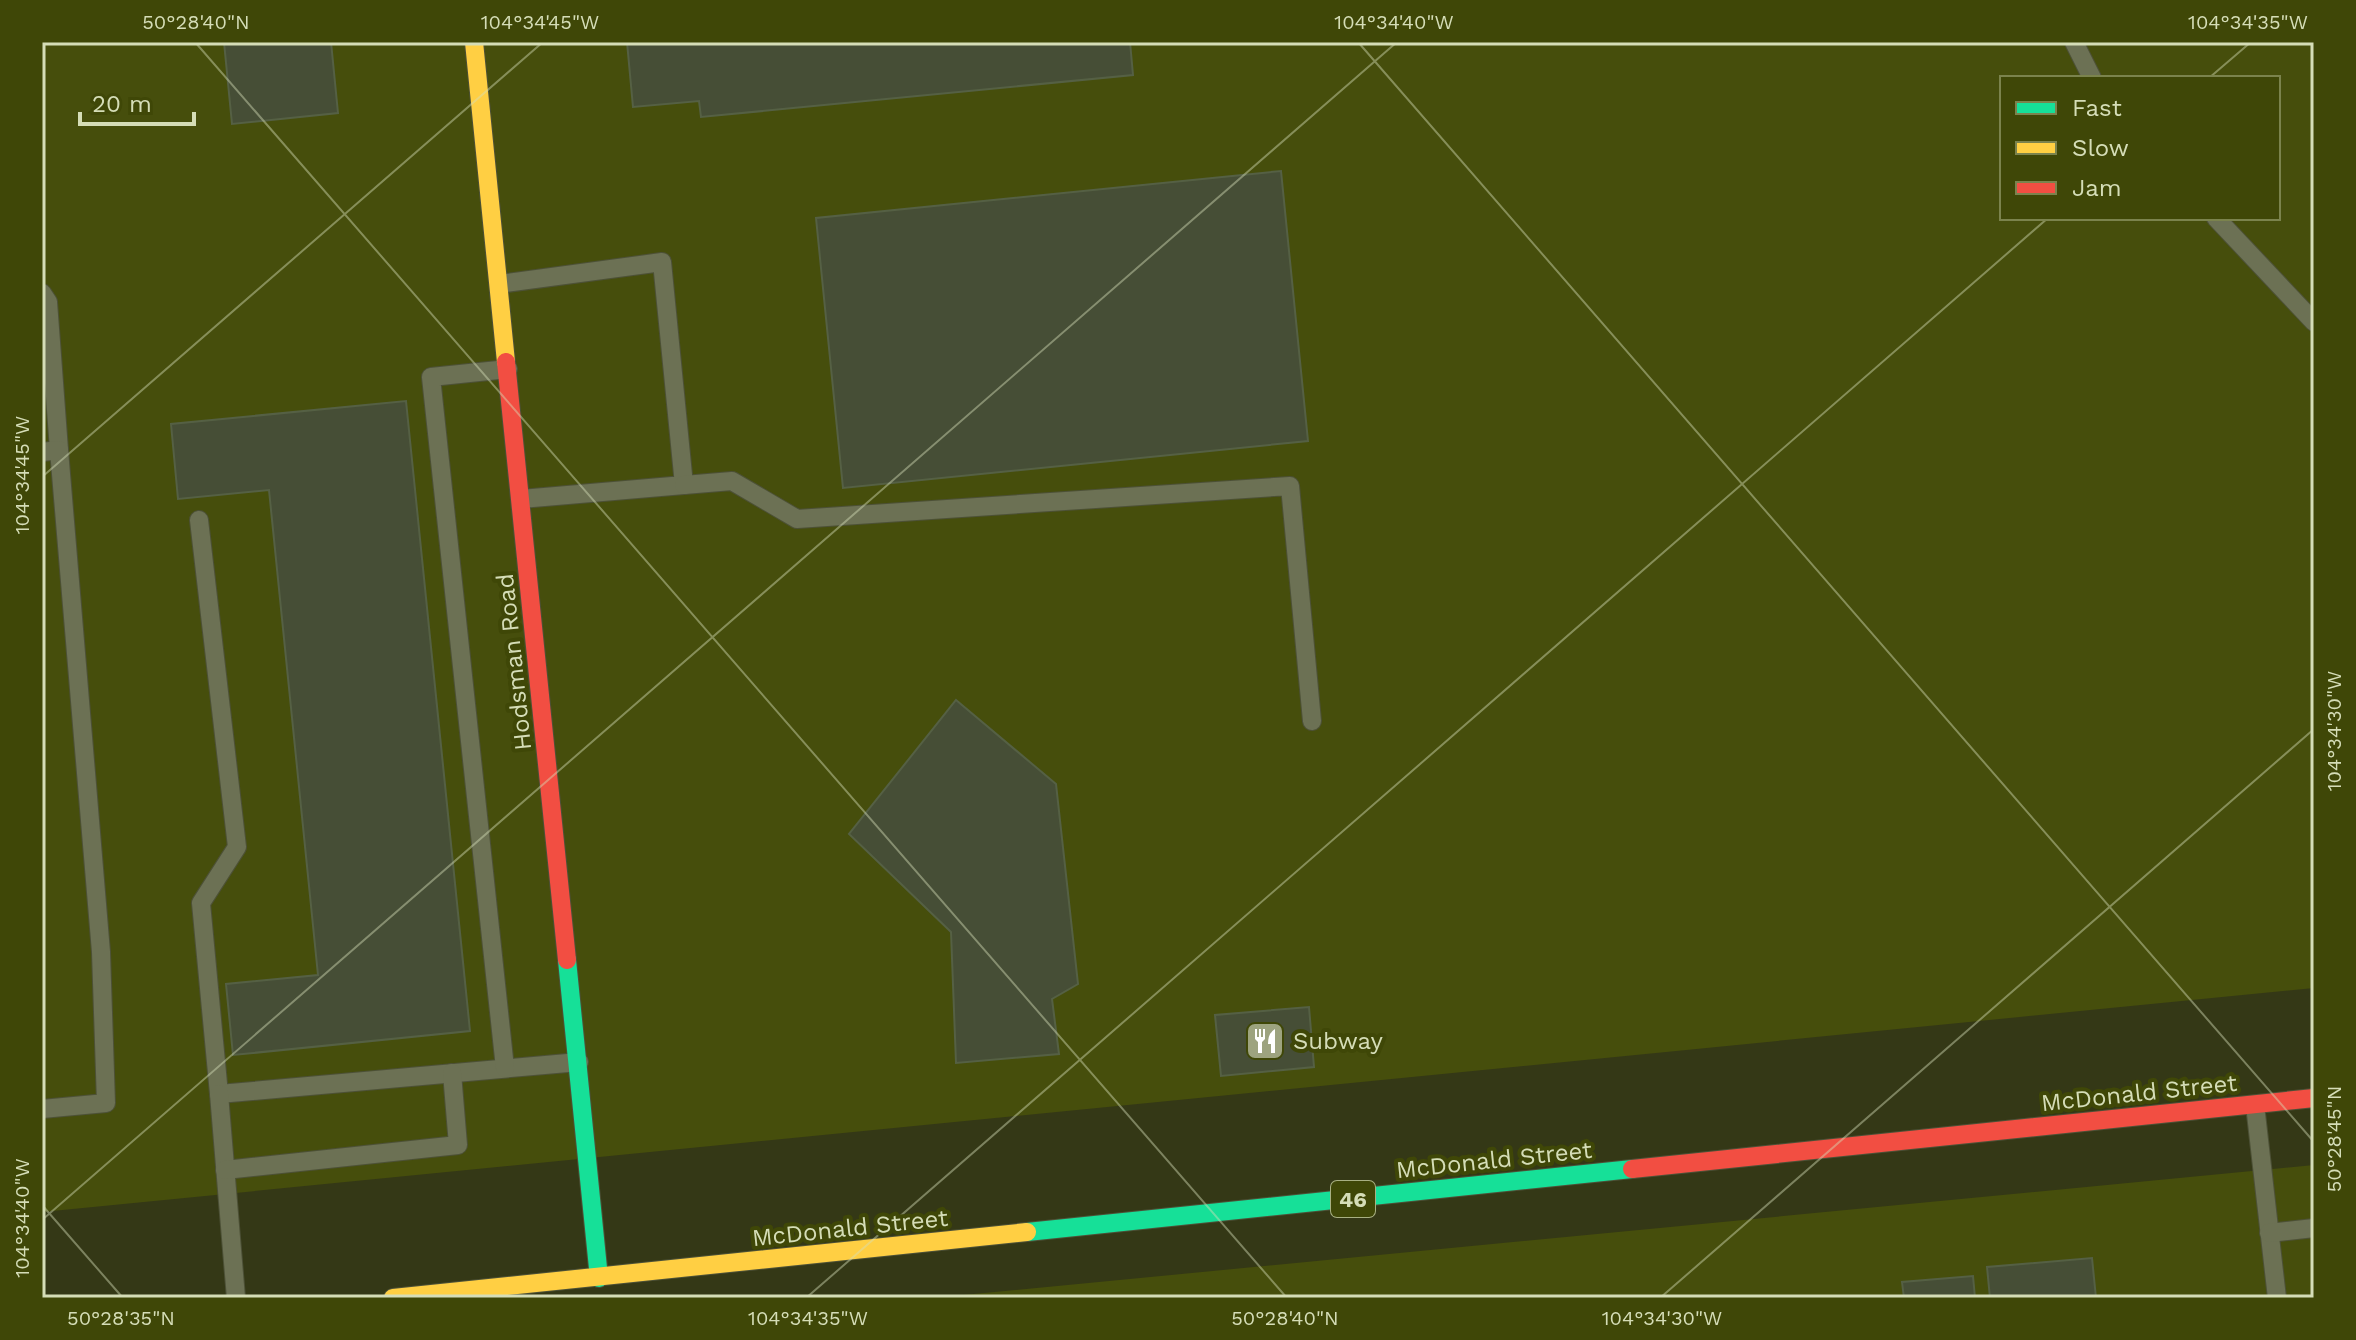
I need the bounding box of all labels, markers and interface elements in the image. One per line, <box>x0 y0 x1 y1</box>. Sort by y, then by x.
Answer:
text: 50°28'40"N <box>142 10 250 34</box>
text: 104°34'45"W <box>481 10 599 34</box>
text: 104°34'40"W <box>1334 10 1454 34</box>
text: 104°34'35"W <box>2188 10 2308 34</box>
scale bar <box>80 76 194 126</box>
legend <box>2000 76 2280 220</box>
text: 20 m <box>92 90 152 118</box>
text: Fast <box>2072 94 2122 122</box>
text: Slow <box>2072 134 2129 162</box>
text: Jam <box>2072 174 2122 202</box>
text: 104°34'45"W <box>10 416 34 534</box>
street label: Hodsman Road <box>491 572 537 752</box>
text: 104°34'30"W <box>2322 671 2346 791</box>
restaurant icon: Subway <box>1244 1020 1286 1062</box>
place label: Subway <box>1293 1027 1383 1055</box>
street label: McDonald Street <box>2040 1069 2238 1117</box>
text: 50°28'45"N <box>2322 1086 2346 1192</box>
street label: McDonald Street <box>1395 1136 1593 1184</box>
text: 104°34'40"W <box>10 1158 34 1278</box>
road number: 46 <box>1331 1181 1375 1217</box>
street label: McDonald Street <box>751 1204 949 1252</box>
text: 50°28'35"N <box>67 1306 175 1330</box>
text: 104°34'35"W <box>748 1306 868 1330</box>
text: 50°28'40"N <box>1231 1306 1339 1330</box>
text: 104°34'30"W <box>1602 1306 1722 1330</box>

